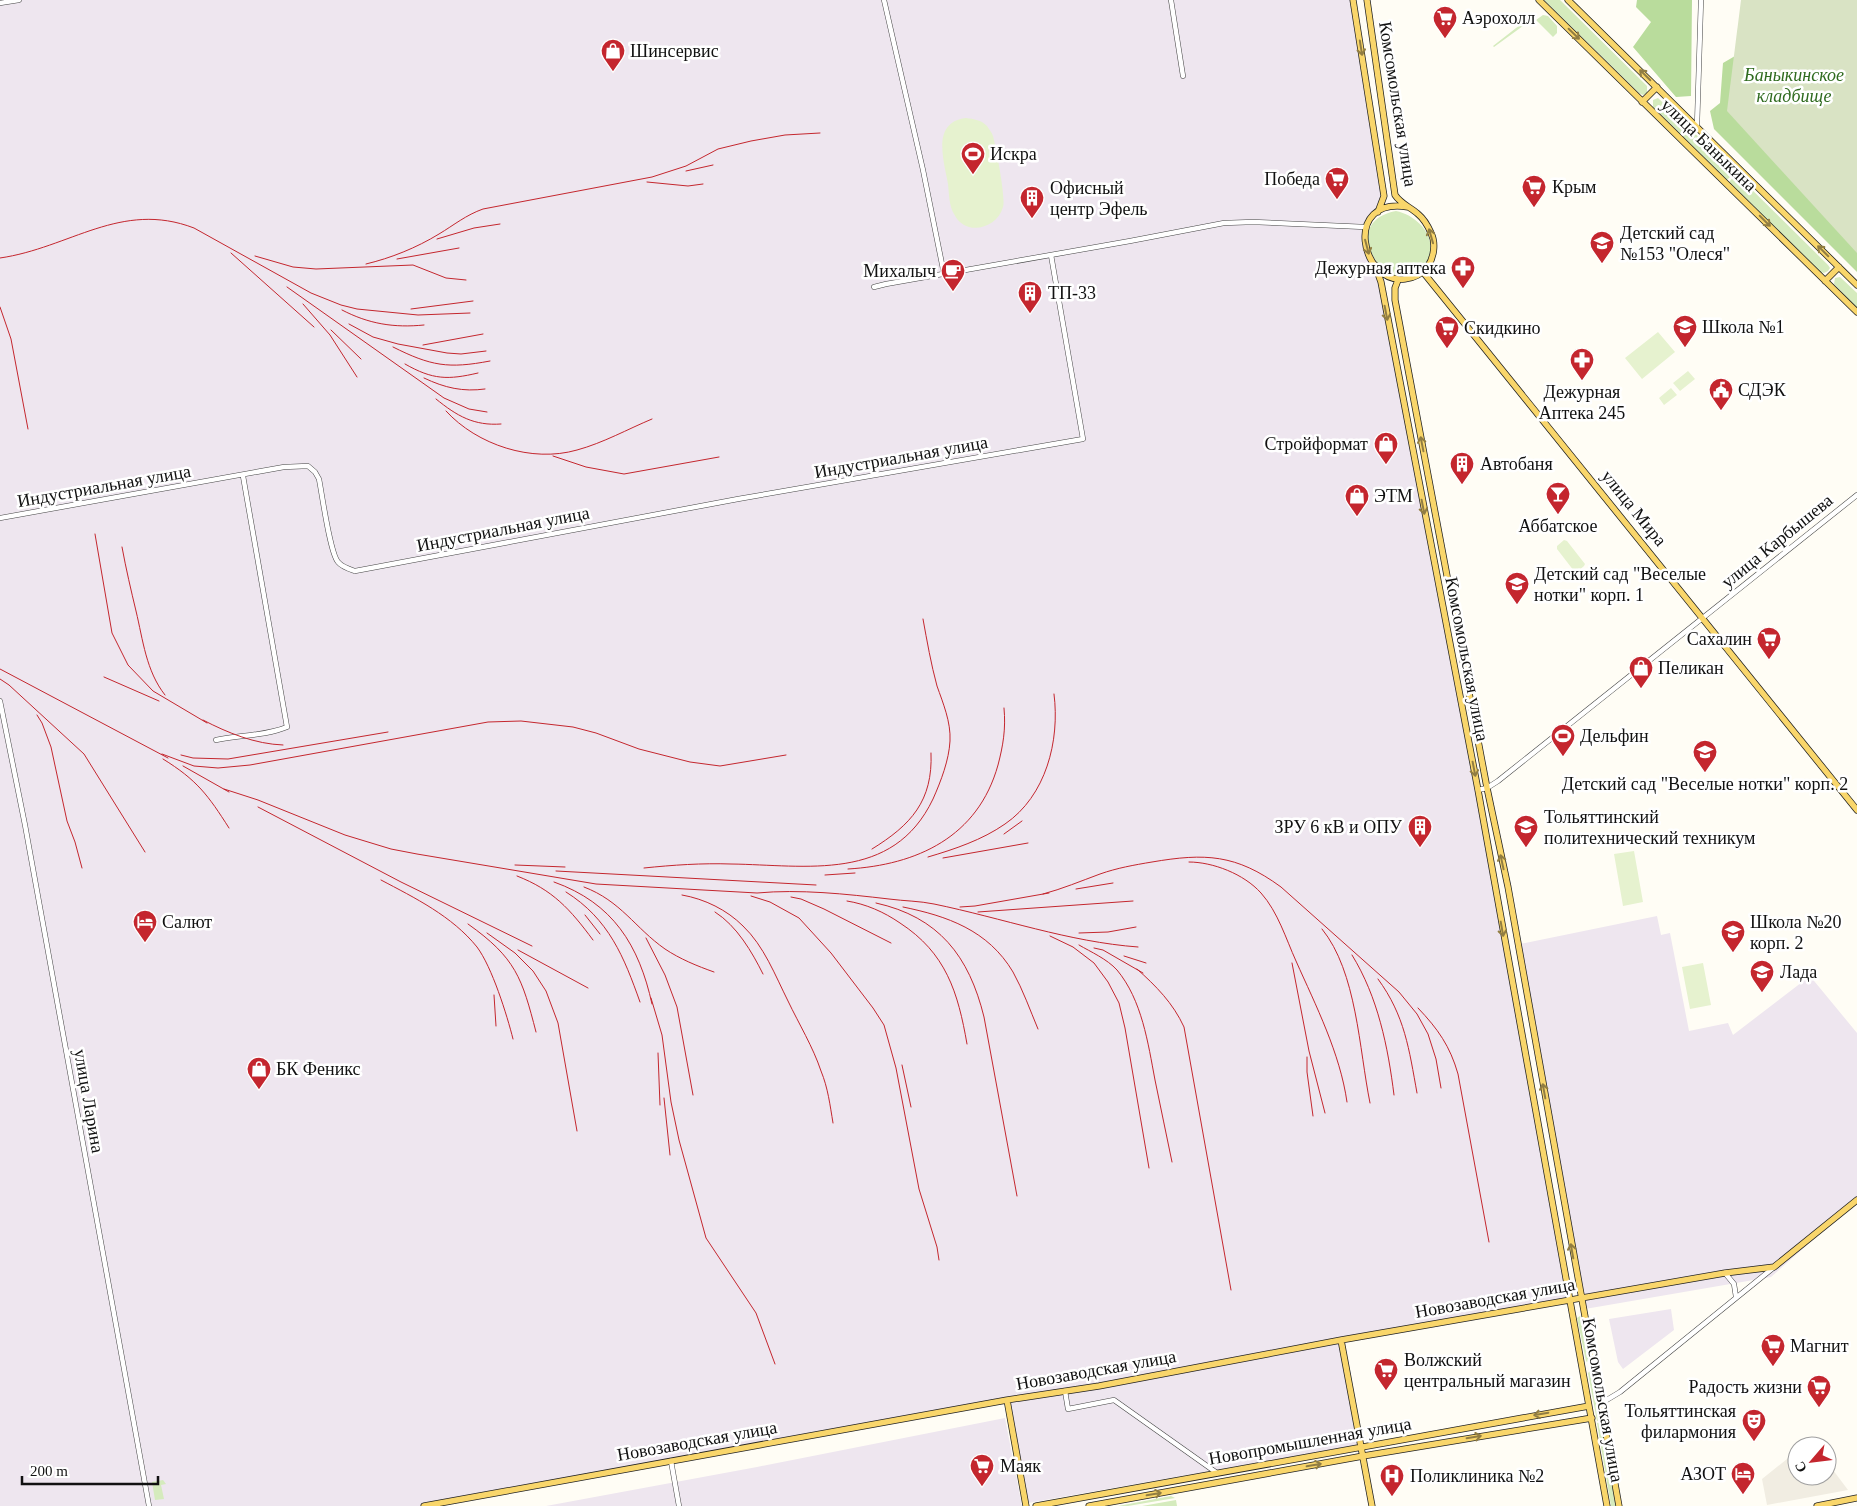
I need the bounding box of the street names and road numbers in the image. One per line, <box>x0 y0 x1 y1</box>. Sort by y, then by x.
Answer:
street label: Комсомольская улица <box>1375 20 1421 188</box>
street label: улица Баныкина <box>1657 94 1761 196</box>
street label: Индустриальная улица <box>813 432 989 482</box>
street label: Индустриальная улица <box>16 461 192 511</box>
street label: улица Мира <box>1597 466 1671 550</box>
street label: улица Карбышева <box>1717 490 1837 592</box>
street label: Индустриальная улица <box>415 502 591 556</box>
street label: Комсомольская улица <box>1441 575 1493 743</box>
street label: улица Ларина <box>70 1047 108 1155</box>
street label: Новозаводская улица <box>1413 1274 1577 1322</box>
street label: Комсомольская улица <box>1579 1316 1627 1484</box>
street label: Новозаводская улица <box>1014 1346 1178 1394</box>
street label: Новопромышленная улица <box>1207 1413 1413 1469</box>
street label: Новозаводская улица <box>615 1417 779 1465</box>

